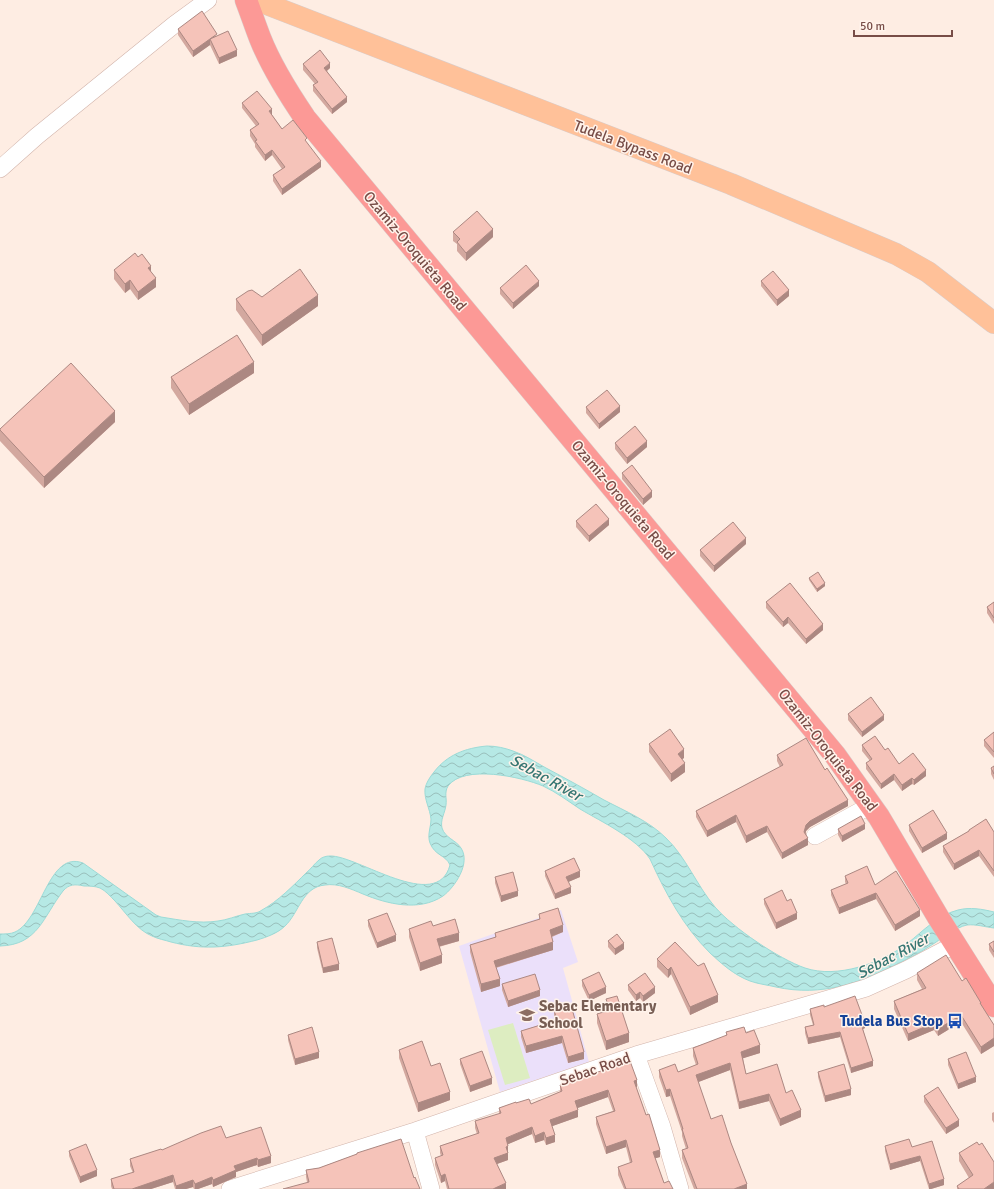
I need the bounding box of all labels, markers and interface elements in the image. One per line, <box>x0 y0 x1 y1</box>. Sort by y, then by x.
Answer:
scale bar <box>854 12 952 38</box>
text: 50 m <box>860 19 885 34</box>
street label: Tudela Bypass Road <box>571 116 695 178</box>
street label: Ozamiz-Oroquieta Road <box>360 188 470 314</box>
street label: Ozamiz-Oroquieta Road <box>568 437 678 563</box>
street label: Ozamiz-Oroquieta Road <box>775 685 881 815</box>
water label: Sebac River <box>507 750 587 807</box>
water label: Sebac River <box>853 928 935 983</box>
place label: Sebac Elementary School <box>539 997 657 1032</box>
school or university icon: Sebac Elementary School <box>518 1006 536 1024</box>
place label: Tudela Bus Stop <box>840 1012 943 1030</box>
bus stop icon: Tudela Bus Stop <box>946 1012 964 1030</box>
street label: Sebac Road <box>557 1048 633 1090</box>

